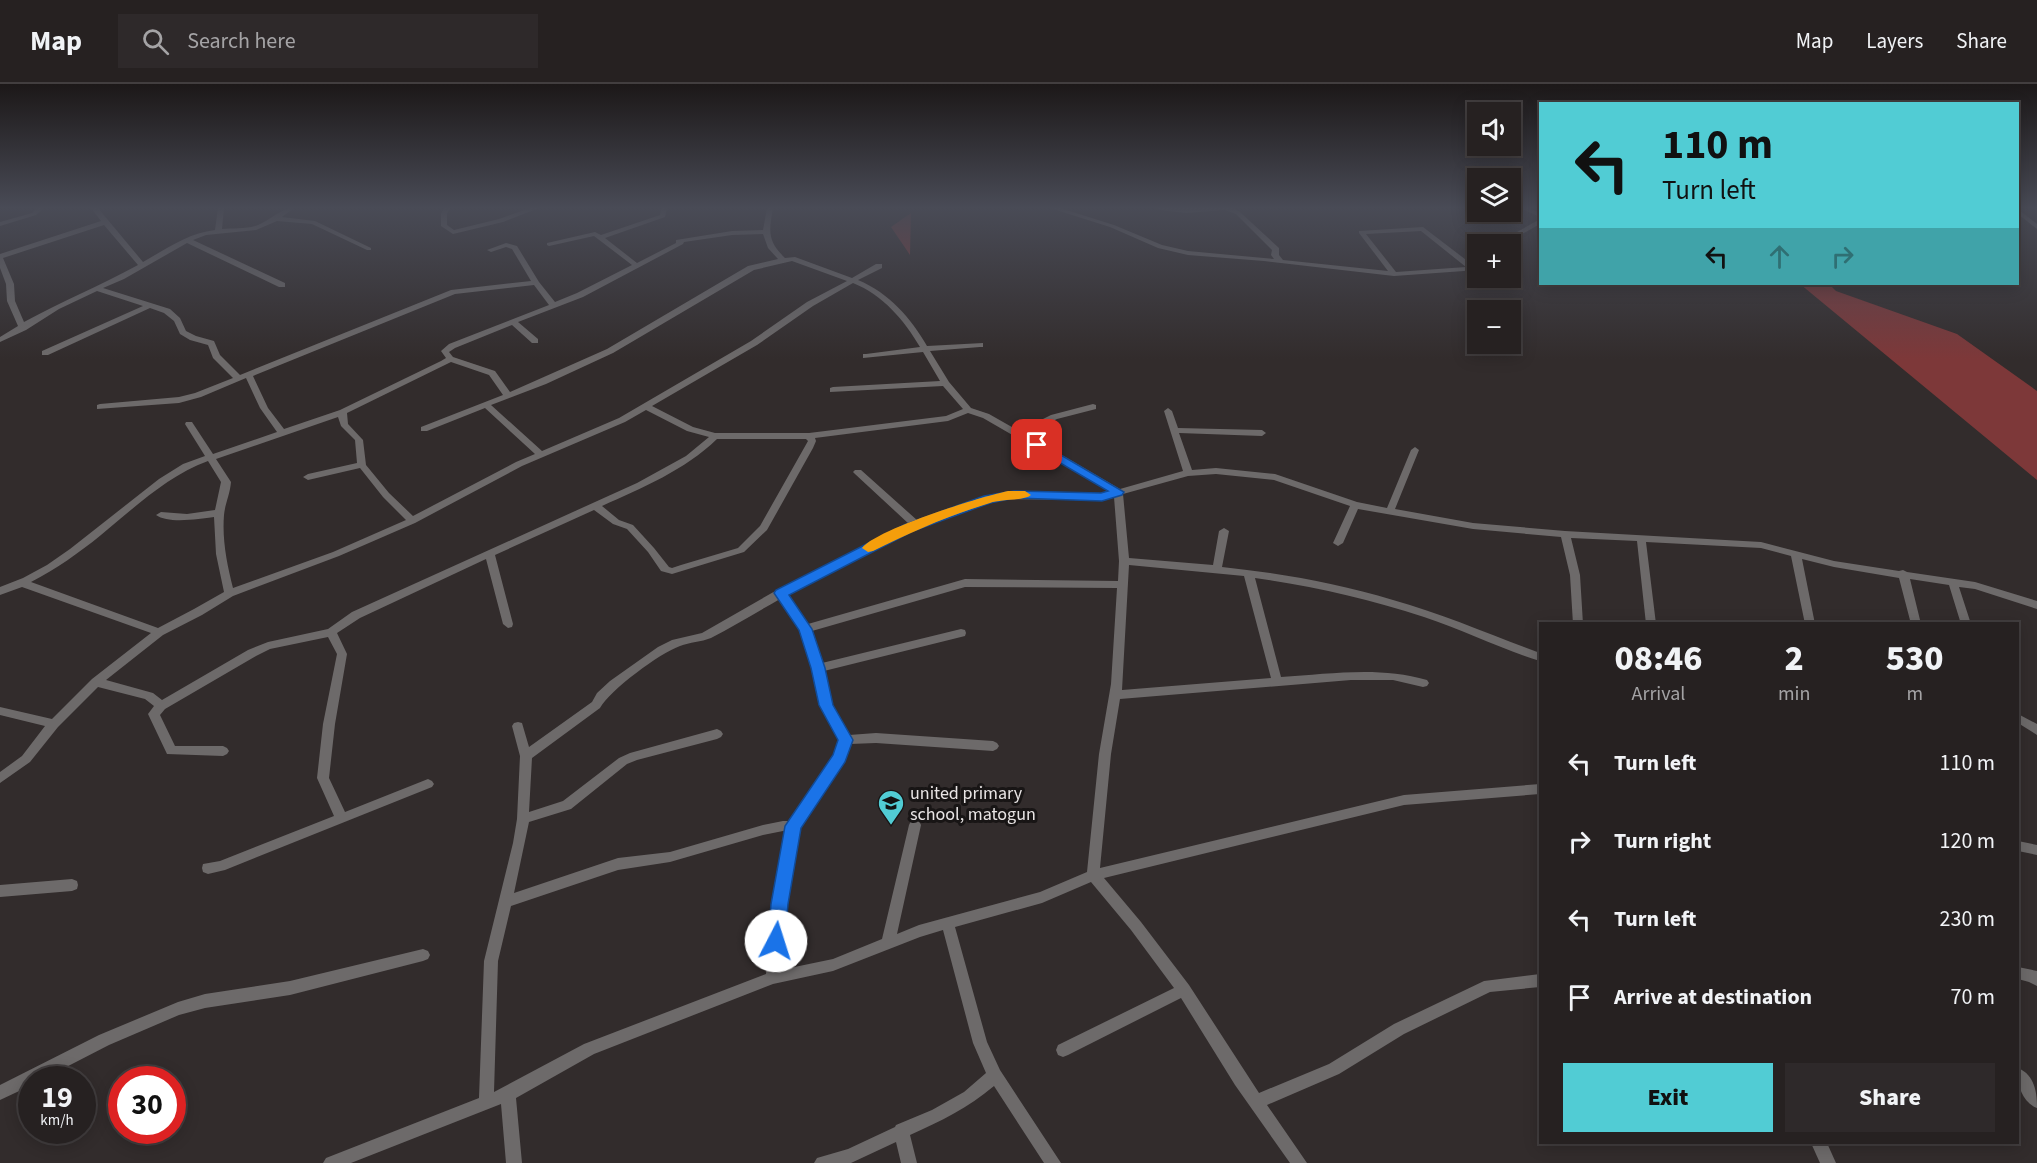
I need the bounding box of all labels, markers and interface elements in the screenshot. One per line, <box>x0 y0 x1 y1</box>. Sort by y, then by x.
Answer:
search box <box>118 14 538 68</box>
text: Map <box>30 21 82 61</box>
icon: search <box>139 25 172 58</box>
text: Search here <box>187 25 296 57</box>
text: Map <box>1796 26 1833 56</box>
text: Layers <box>1866 26 1923 56</box>
text: Share <box>1956 26 2007 56</box>
map controls <box>1467 102 1521 354</box>
button: sound <box>1467 102 1521 156</box>
text: 110 m <box>1662 115 1773 175</box>
icon: left <box>1563 126 1641 204</box>
button: layers <box>1467 168 1521 222</box>
text: Turn left <box>1662 171 1756 210</box>
button: + <box>1467 234 1521 288</box>
icon: left <box>1700 240 1733 273</box>
icon: ahead <box>1763 240 1796 273</box>
icon: right <box>1826 240 1859 273</box>
button: − <box>1467 300 1521 354</box>
pin <box>1011 419 1062 470</box>
icon: arrive <box>1020 428 1053 461</box>
text: 08:46 <box>1614 633 1703 684</box>
text: 2 <box>1785 633 1804 684</box>
text: 530 <box>1886 633 1944 684</box>
text: Arrival <box>1632 680 1685 708</box>
text: min <box>1778 680 1810 708</box>
text: m <box>1906 680 1923 708</box>
icon: left <box>1563 747 1596 780</box>
text: Turn left <box>1614 747 1696 779</box>
text: 110 m <box>1940 747 1995 779</box>
place label: united primary school, matogun <box>910 781 1036 827</box>
school or university icon: united primary school, matogun <box>876 788 906 826</box>
icon: right <box>1563 825 1596 858</box>
text: Turn right <box>1614 825 1711 857</box>
text: 120 m <box>1940 825 1995 857</box>
icon: left <box>1563 903 1596 936</box>
text: Turn left <box>1614 903 1696 935</box>
text: 230 m <box>1940 903 1995 935</box>
position arrow <box>744 909 808 973</box>
icon: arrive <box>1563 981 1596 1014</box>
text: Arrive at destination <box>1614 981 1812 1013</box>
text: 70 m <box>1950 981 1995 1013</box>
button: Exit <box>1563 1063 1773 1132</box>
button: Share <box>1785 1063 1995 1132</box>
speed limit sign: 30 <box>108 1066 186 1144</box>
text: 19 <box>41 1076 73 1119</box>
text: km/h <box>40 1110 74 1131</box>

